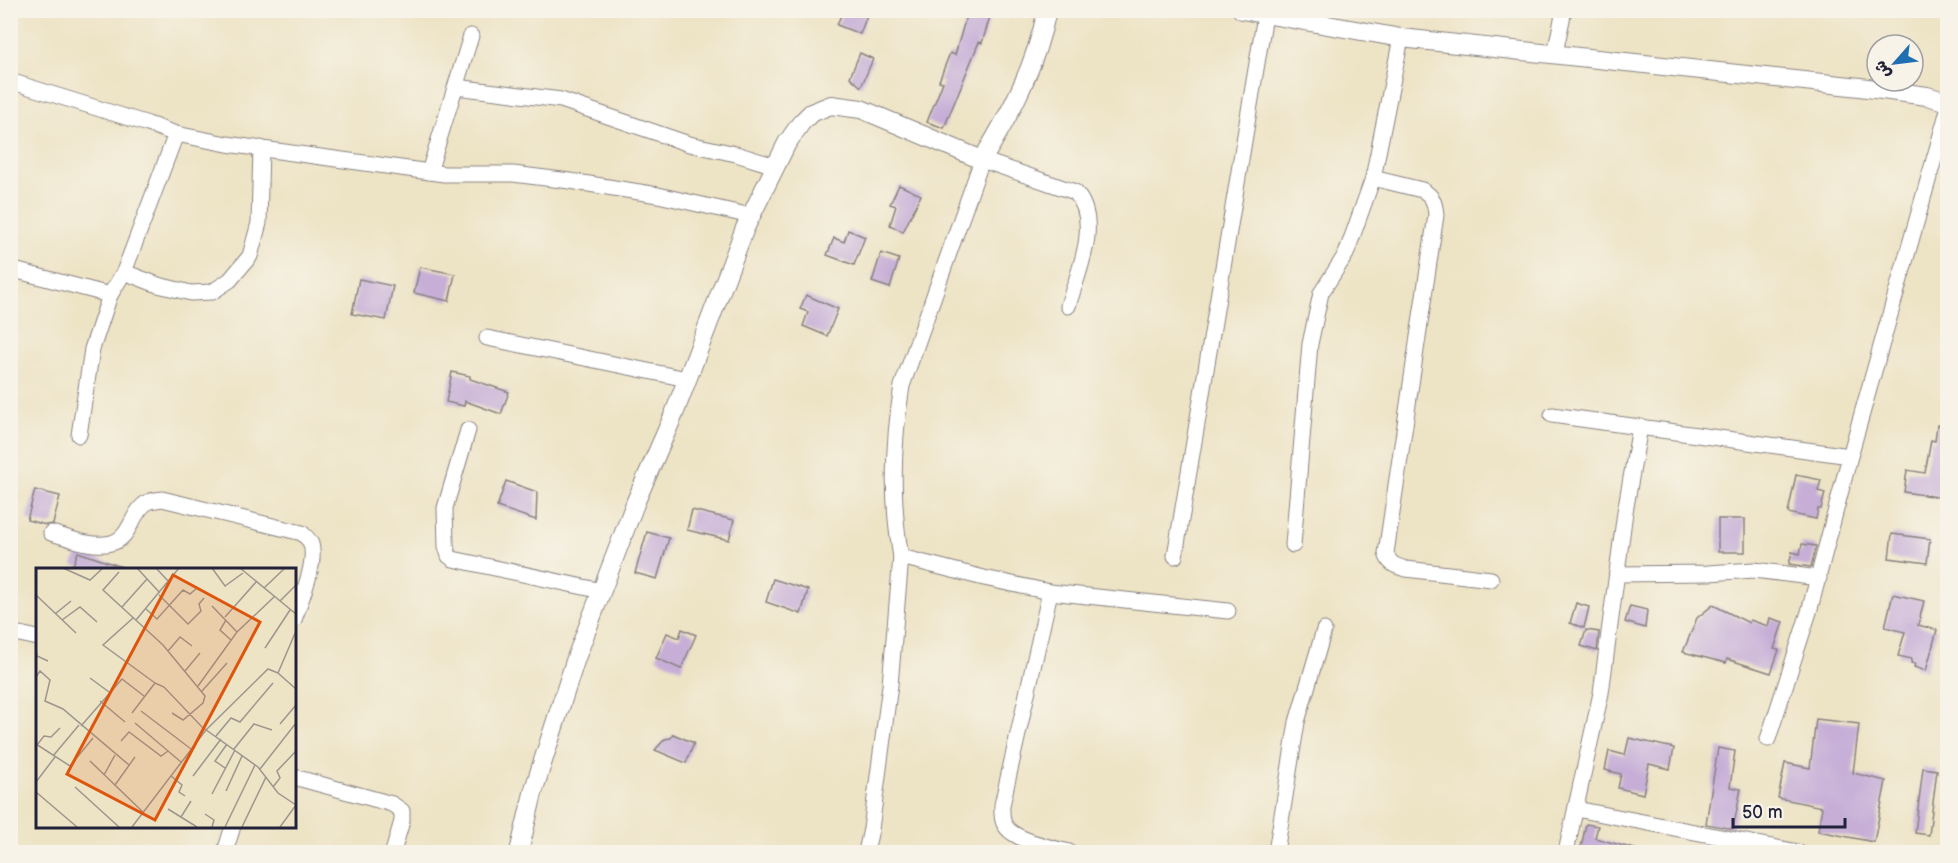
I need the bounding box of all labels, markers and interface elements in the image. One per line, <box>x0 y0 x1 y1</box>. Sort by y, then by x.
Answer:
north arrow <box>1865 33 1925 93</box>
text: ش <box>1871 57 1896 82</box>
inset map <box>36 568 296 827</box>
scale bar <box>1733 791 1846 829</box>
text: 50 m <box>1742 802 1783 823</box>

